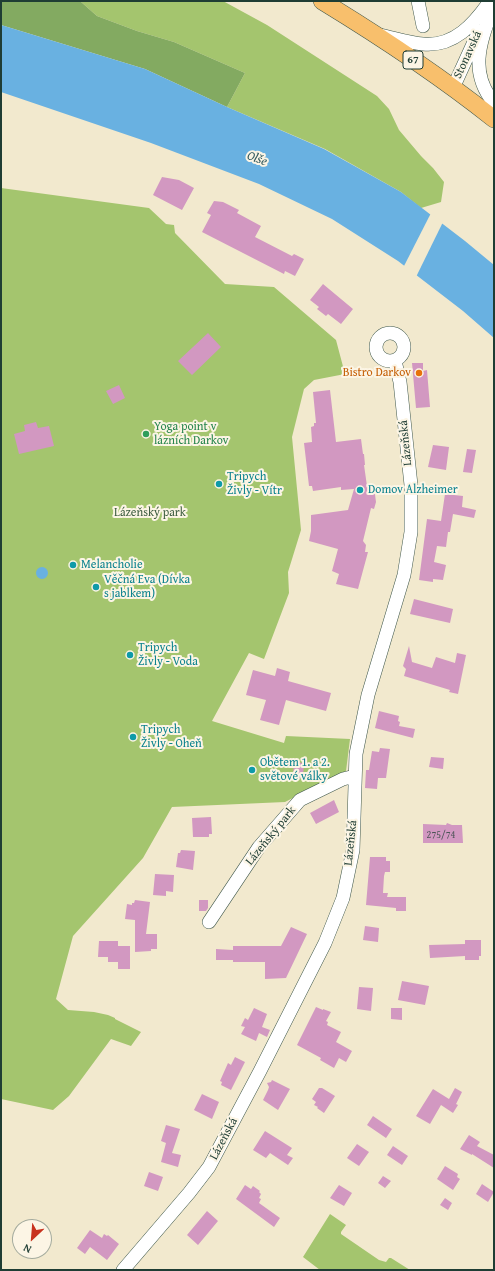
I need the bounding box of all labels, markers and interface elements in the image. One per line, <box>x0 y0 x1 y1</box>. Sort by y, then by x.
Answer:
street label: Stonavská <box>451 29 485 81</box>
road number: 67 <box>403 51 423 69</box>
water label: Olše <box>245 148 269 170</box>
place label: Bistro Darkov <box>343 366 411 380</box>
marker: Bistro Darkov <box>414 368 424 378</box>
place label: Yoga point v lázních Darkov <box>154 420 229 448</box>
street label: Lázeňská <box>396 420 416 466</box>
marker: Yoga point v lázních Darkov <box>141 429 151 439</box>
place label: Tripych Živly - Vítr <box>227 470 282 498</box>
marker: Tripych Živly - Vítr <box>214 479 224 489</box>
place label: Domov Alzheimer <box>368 483 458 497</box>
marker: Domov Alzheimer <box>355 485 365 495</box>
park label: Lázeňský park <box>114 506 186 520</box>
place label: Melancholie <box>81 558 143 572</box>
marker: Melancholie <box>68 560 78 570</box>
place label: Věčná Eva (Dívka s jablkem) <box>104 573 190 601</box>
marker: Věčná Eva (Dívka s jablkem) <box>91 582 101 592</box>
place label: Tripych Živly - Voda <box>138 641 198 669</box>
marker: Tripych Živly - Voda <box>125 650 135 660</box>
place label: Tripych Živly - Oheň <box>141 723 202 751</box>
marker: Tripych Živly - Oheň <box>128 732 138 742</box>
place label: Obětem 1. a 2. světové války <box>260 756 330 784</box>
marker: Obětem 1. a 2. světové války <box>247 765 257 775</box>
street label: Lázeňský park <box>243 804 299 868</box>
street label: Lázeňská <box>341 820 361 866</box>
house number: 275/74 <box>427 829 455 841</box>
street label: Lázeňská <box>207 1115 241 1163</box>
north arrow <box>12 1219 52 1259</box>
text: N <box>20 1240 34 1258</box>

